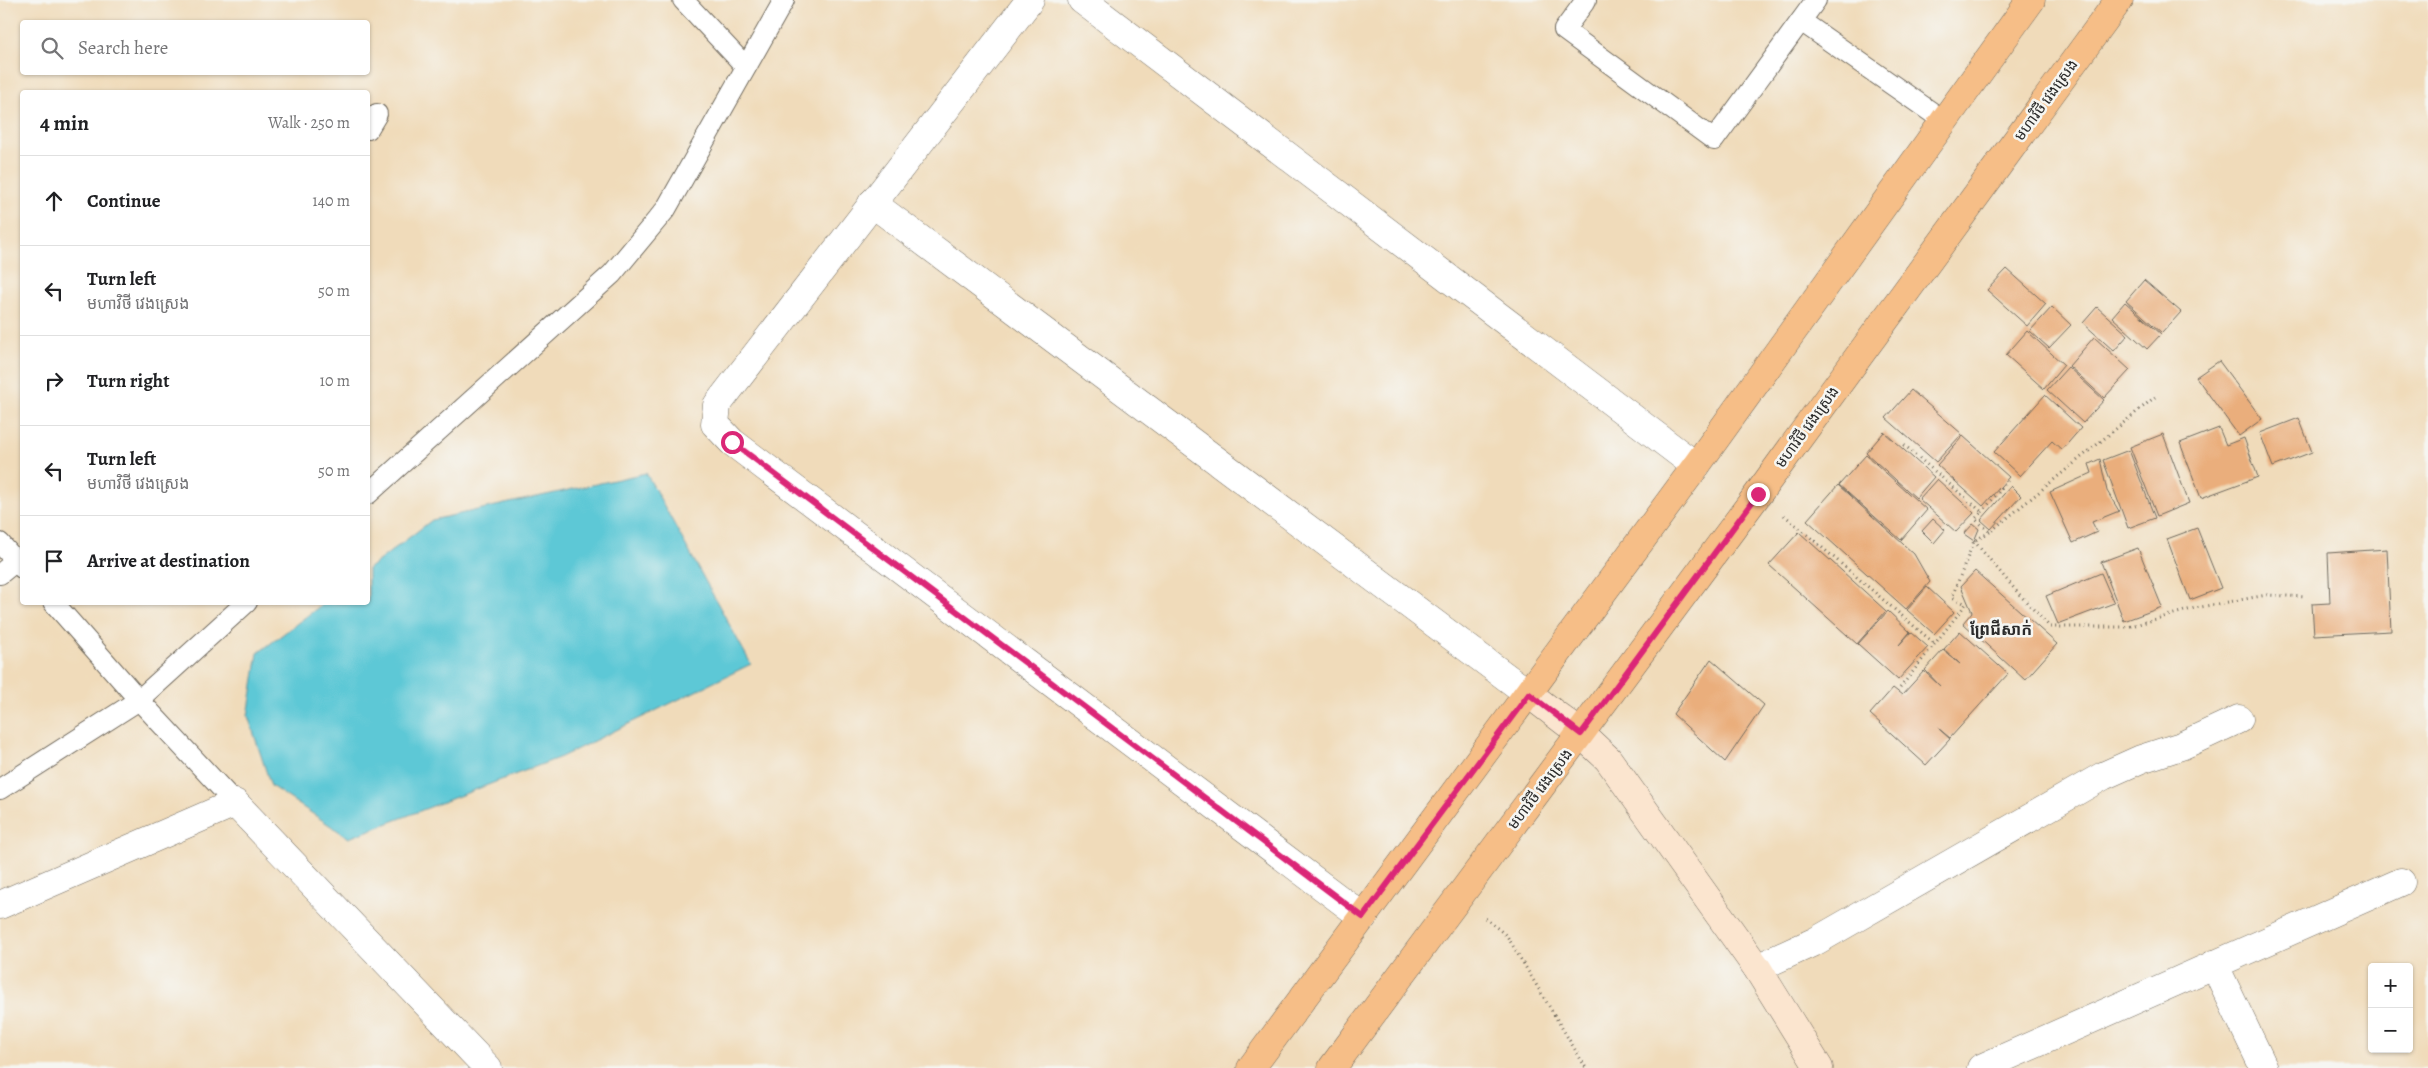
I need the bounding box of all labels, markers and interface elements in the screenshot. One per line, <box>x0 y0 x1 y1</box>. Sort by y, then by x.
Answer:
search box <box>20 20 370 75</box>
icon: search <box>38 34 66 62</box>
text: Search here <box>78 35 168 61</box>
street label: មហាវិថី វេងស្រេង <box>2010 55 2082 145</box>
text: 4 min <box>40 109 89 137</box>
text: Walk · 250 m <box>268 112 350 134</box>
icon: ahead <box>40 187 68 215</box>
text: Continue <box>87 188 161 214</box>
text: 140 m <box>312 190 350 212</box>
text: Turn left <box>87 266 156 292</box>
icon: left <box>40 277 68 305</box>
text: 50 m <box>318 280 350 302</box>
text: មហាវិថី វេងស្រេង <box>87 293 189 315</box>
icon: right <box>40 367 68 395</box>
text: Turn right <box>87 368 169 394</box>
text: 10 m <box>320 370 350 392</box>
street label: មហាវិថី វេងស្រេង <box>1771 382 1843 472</box>
route start <box>721 431 744 454</box>
text: Turn left <box>87 446 156 472</box>
icon: left <box>40 457 68 485</box>
text: 50 m <box>318 460 350 482</box>
text: មហាវិថី វេងស្រេង <box>87 473 189 495</box>
route end <box>1747 483 1770 506</box>
icon: arrive <box>40 547 68 575</box>
text: Arrive at destination <box>87 548 250 574</box>
district label: ព្រែជីសាក់ <box>1970 619 2032 641</box>
street label: មហាវិថី វេងស្រេង <box>1503 745 1577 833</box>
map controls <box>2368 963 2413 1053</box>
button: + <box>2368 963 2413 1008</box>
button: − <box>2368 1008 2413 1053</box>

